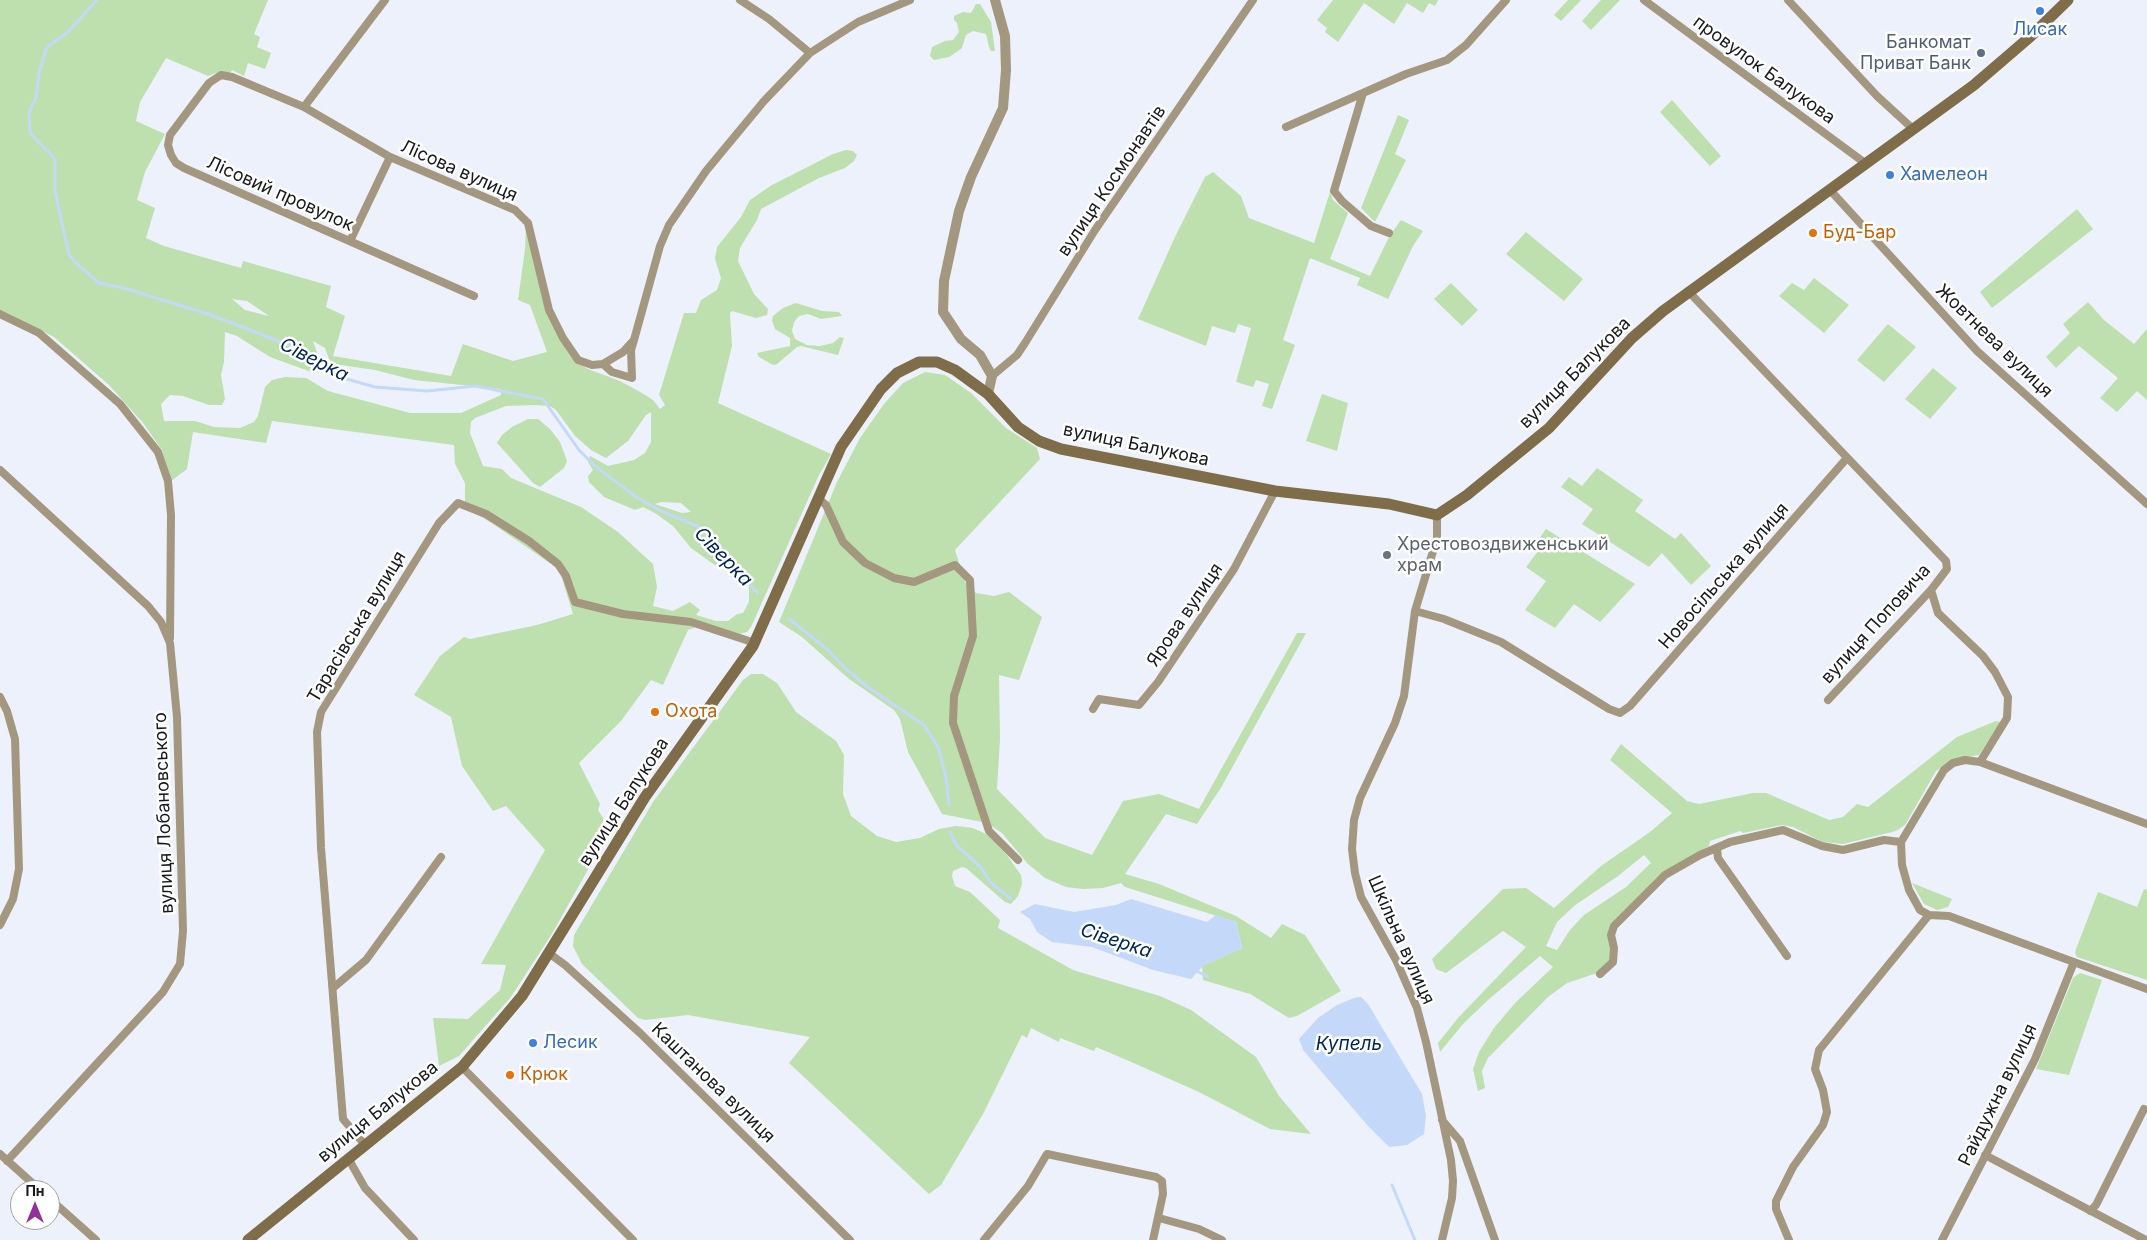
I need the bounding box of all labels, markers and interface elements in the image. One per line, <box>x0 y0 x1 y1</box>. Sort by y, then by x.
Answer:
marker: Лисак <box>2034 5 2046 17</box>
street label: провулок Балукова <box>1689 11 1839 129</box>
place label: Лисак <box>2013 19 2067 41</box>
place label: Банкомат Приват Банк <box>1860 32 1971 74</box>
marker: Банкомат Приват Банк <box>1975 47 1987 59</box>
street label: вулиця Космонавтів <box>1053 101 1171 261</box>
street label: Лісова вулиця <box>397 136 521 206</box>
street label: Лісовий провулок <box>203 152 357 236</box>
place label: Хамелеон <box>1900 164 1988 186</box>
marker: Хамелеон <box>1884 169 1896 181</box>
place label: Буд-Бар <box>1823 222 1896 244</box>
marker: Буд-Бар <box>1807 227 1819 239</box>
street label: Жовтнева вулиця <box>1931 280 2057 402</box>
street label: вулиця Балукова <box>1515 313 1635 433</box>
water label: Сіверка <box>276 333 352 387</box>
street label: вулиця Балукова <box>1061 419 1211 471</box>
street label: Новосільська вулиця <box>1655 498 1793 654</box>
water label: Сіверка <box>689 523 757 591</box>
place label: Хрестовоздвиженський храм <box>1397 534 1609 576</box>
street label: Тарасівська вулиця <box>303 547 411 707</box>
marker: Хрестовоздвиженський храм <box>1381 549 1393 561</box>
street label: Ярова вулиця <box>1143 559 1227 671</box>
street label: вулиця Поповича <box>1817 560 1935 688</box>
place label: Охота <box>665 701 717 723</box>
marker: Охота <box>649 706 661 718</box>
street label: вулиця Лобановського <box>150 712 178 914</box>
street label: вулиця Балукова <box>574 734 674 870</box>
street label: Шкільна вулиця <box>1363 872 1439 1008</box>
water label: Сіверка <box>1077 919 1155 963</box>
street label: Каштанова вулиця <box>647 1018 779 1148</box>
street label: Райдужна вулиця <box>1954 1020 2042 1170</box>
place label: Лесик <box>543 1032 598 1054</box>
water label: Купель <box>1316 1033 1382 1055</box>
marker: Лесик <box>527 1037 539 1049</box>
street label: вулиця Балукова <box>313 1057 443 1167</box>
place label: Крюк <box>520 1064 568 1086</box>
marker: Крюк <box>504 1069 516 1081</box>
north arrow <box>10 1180 60 1230</box>
text: Пн <box>25 1182 45 1199</box>

